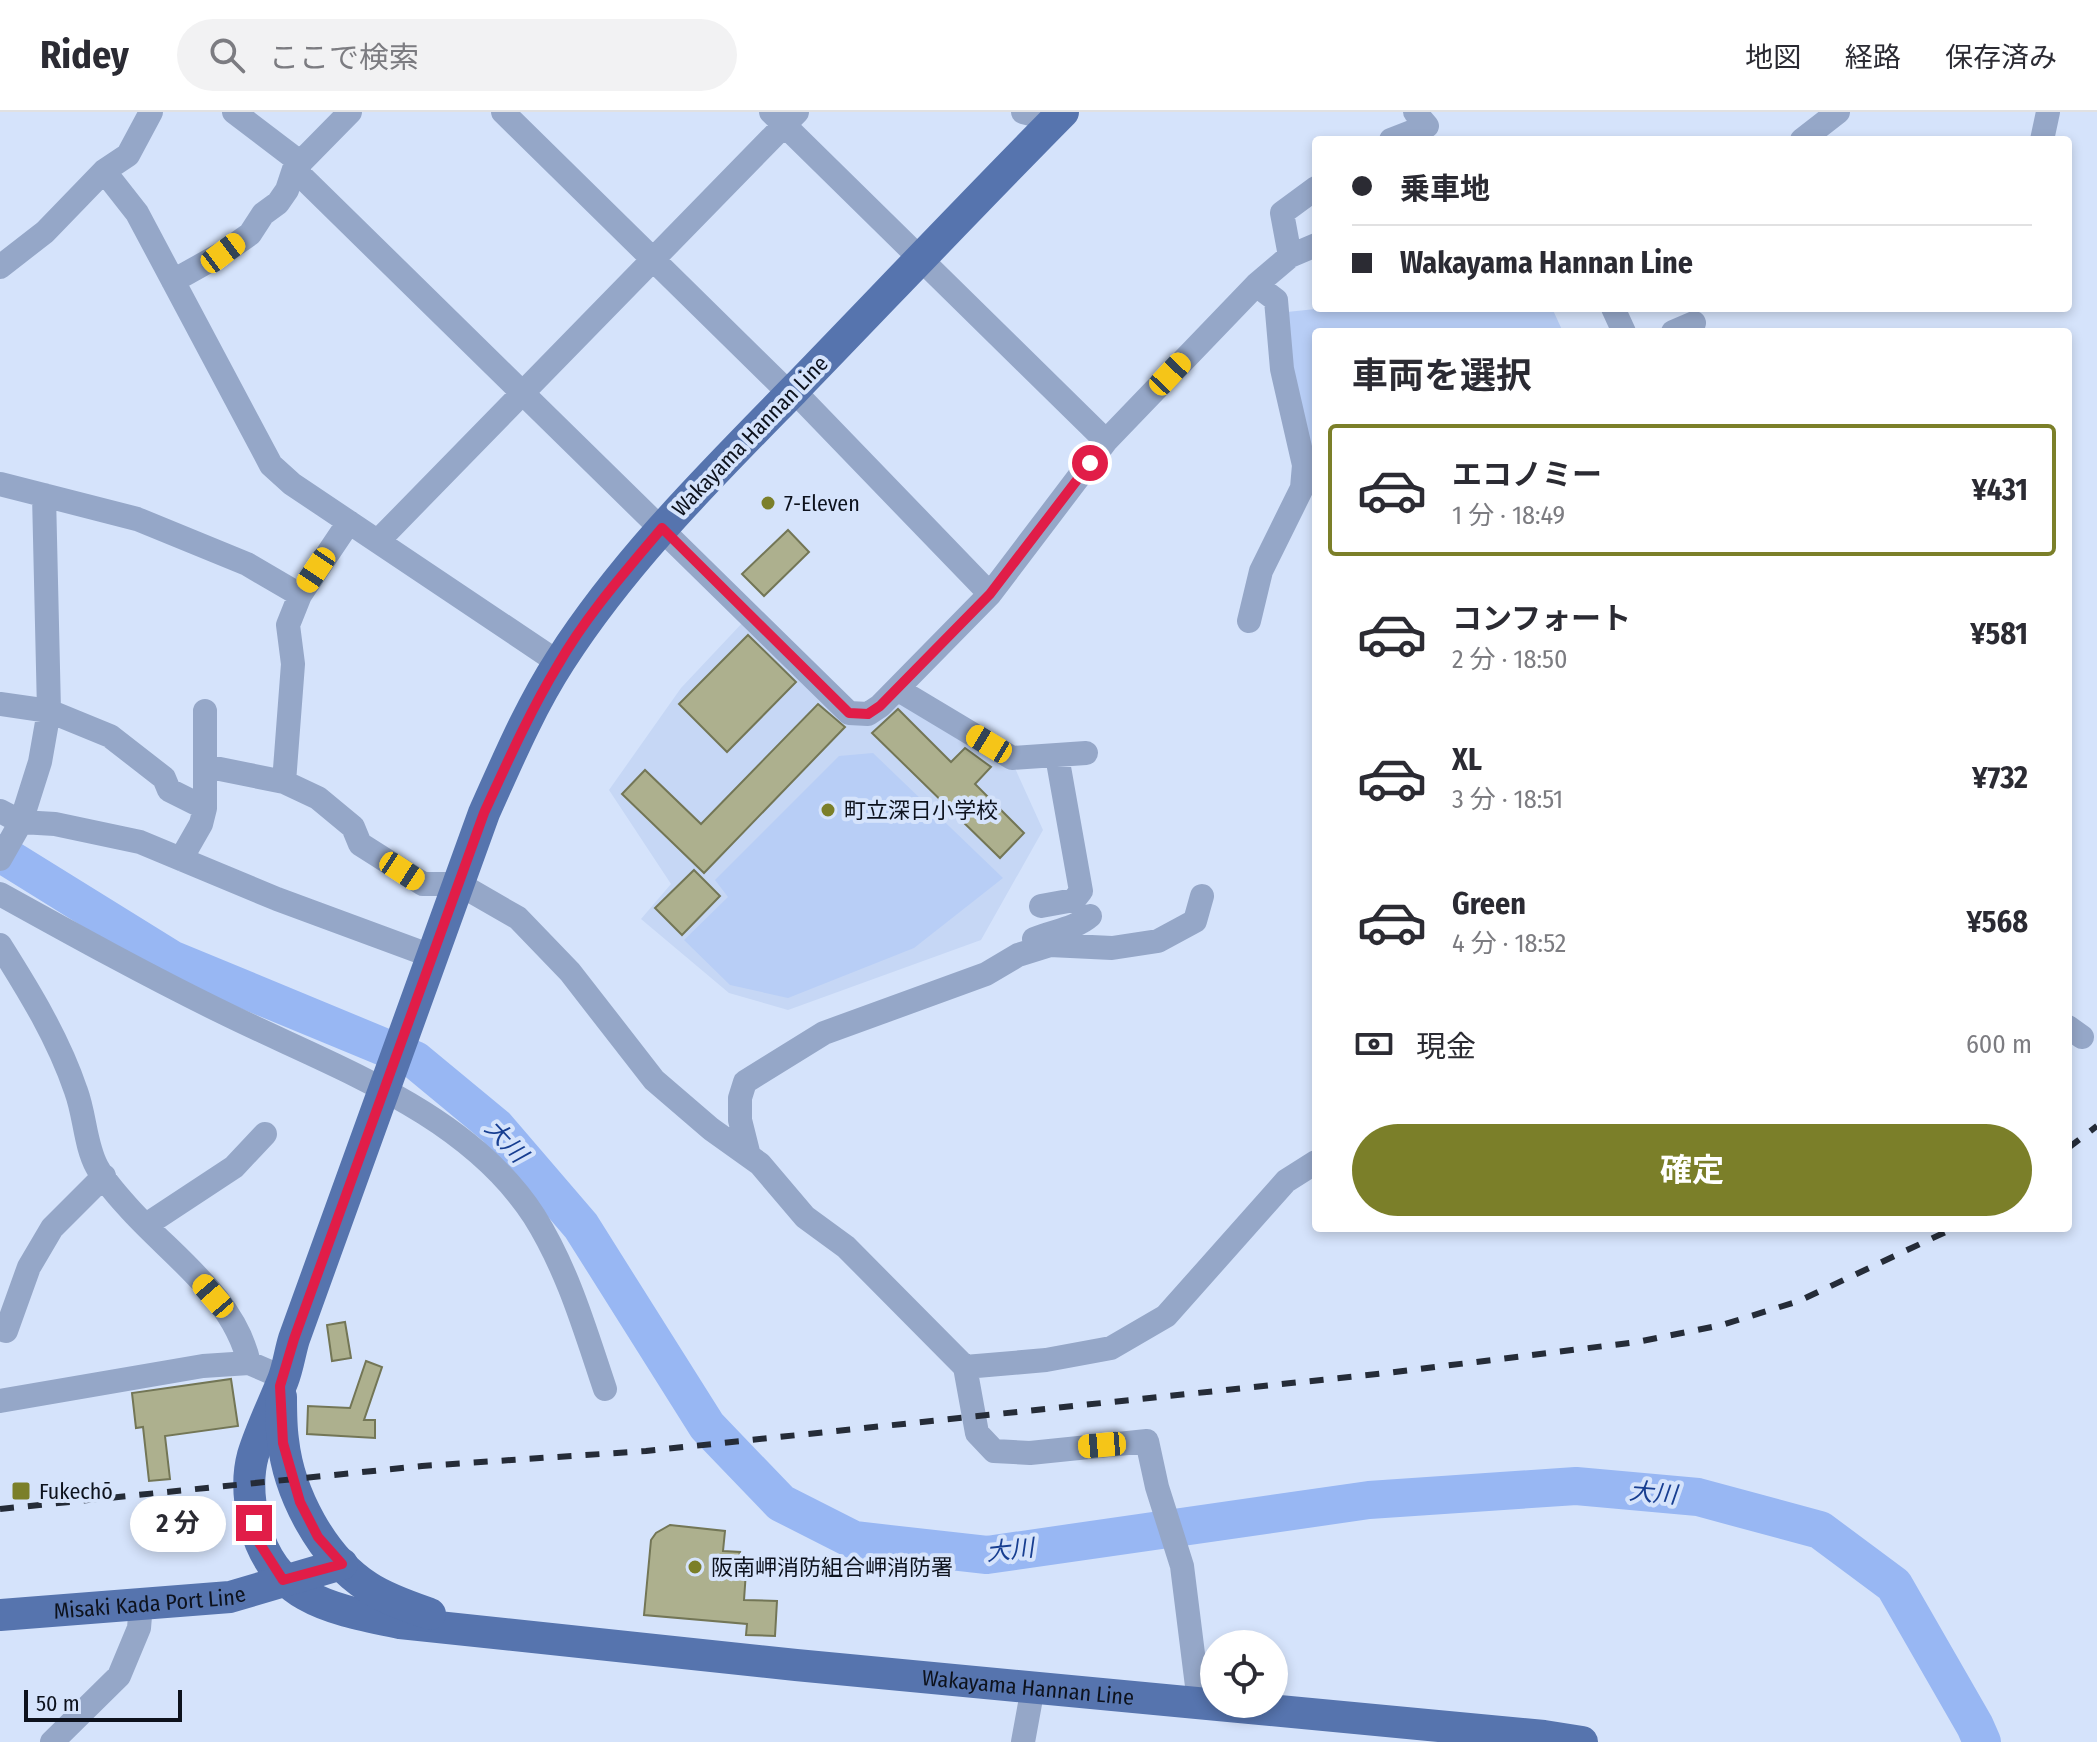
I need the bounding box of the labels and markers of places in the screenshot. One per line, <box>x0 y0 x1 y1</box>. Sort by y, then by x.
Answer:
place label: 7-Eleven <box>784 490 860 517</box>
marker: 7-Eleven <box>759 494 777 512</box>
place label: 町立深日小学校 <box>844 797 998 824</box>
marker: 町立深日小学校 <box>819 801 837 819</box>
place label: Fukechō <box>39 1478 113 1505</box>
marker: Fukechō <box>10 1480 32 1502</box>
place label: 阪南岬消防組合岬消防署 <box>711 1554 953 1581</box>
marker: 阪南岬消防組合岬消防署 <box>686 1558 704 1576</box>

